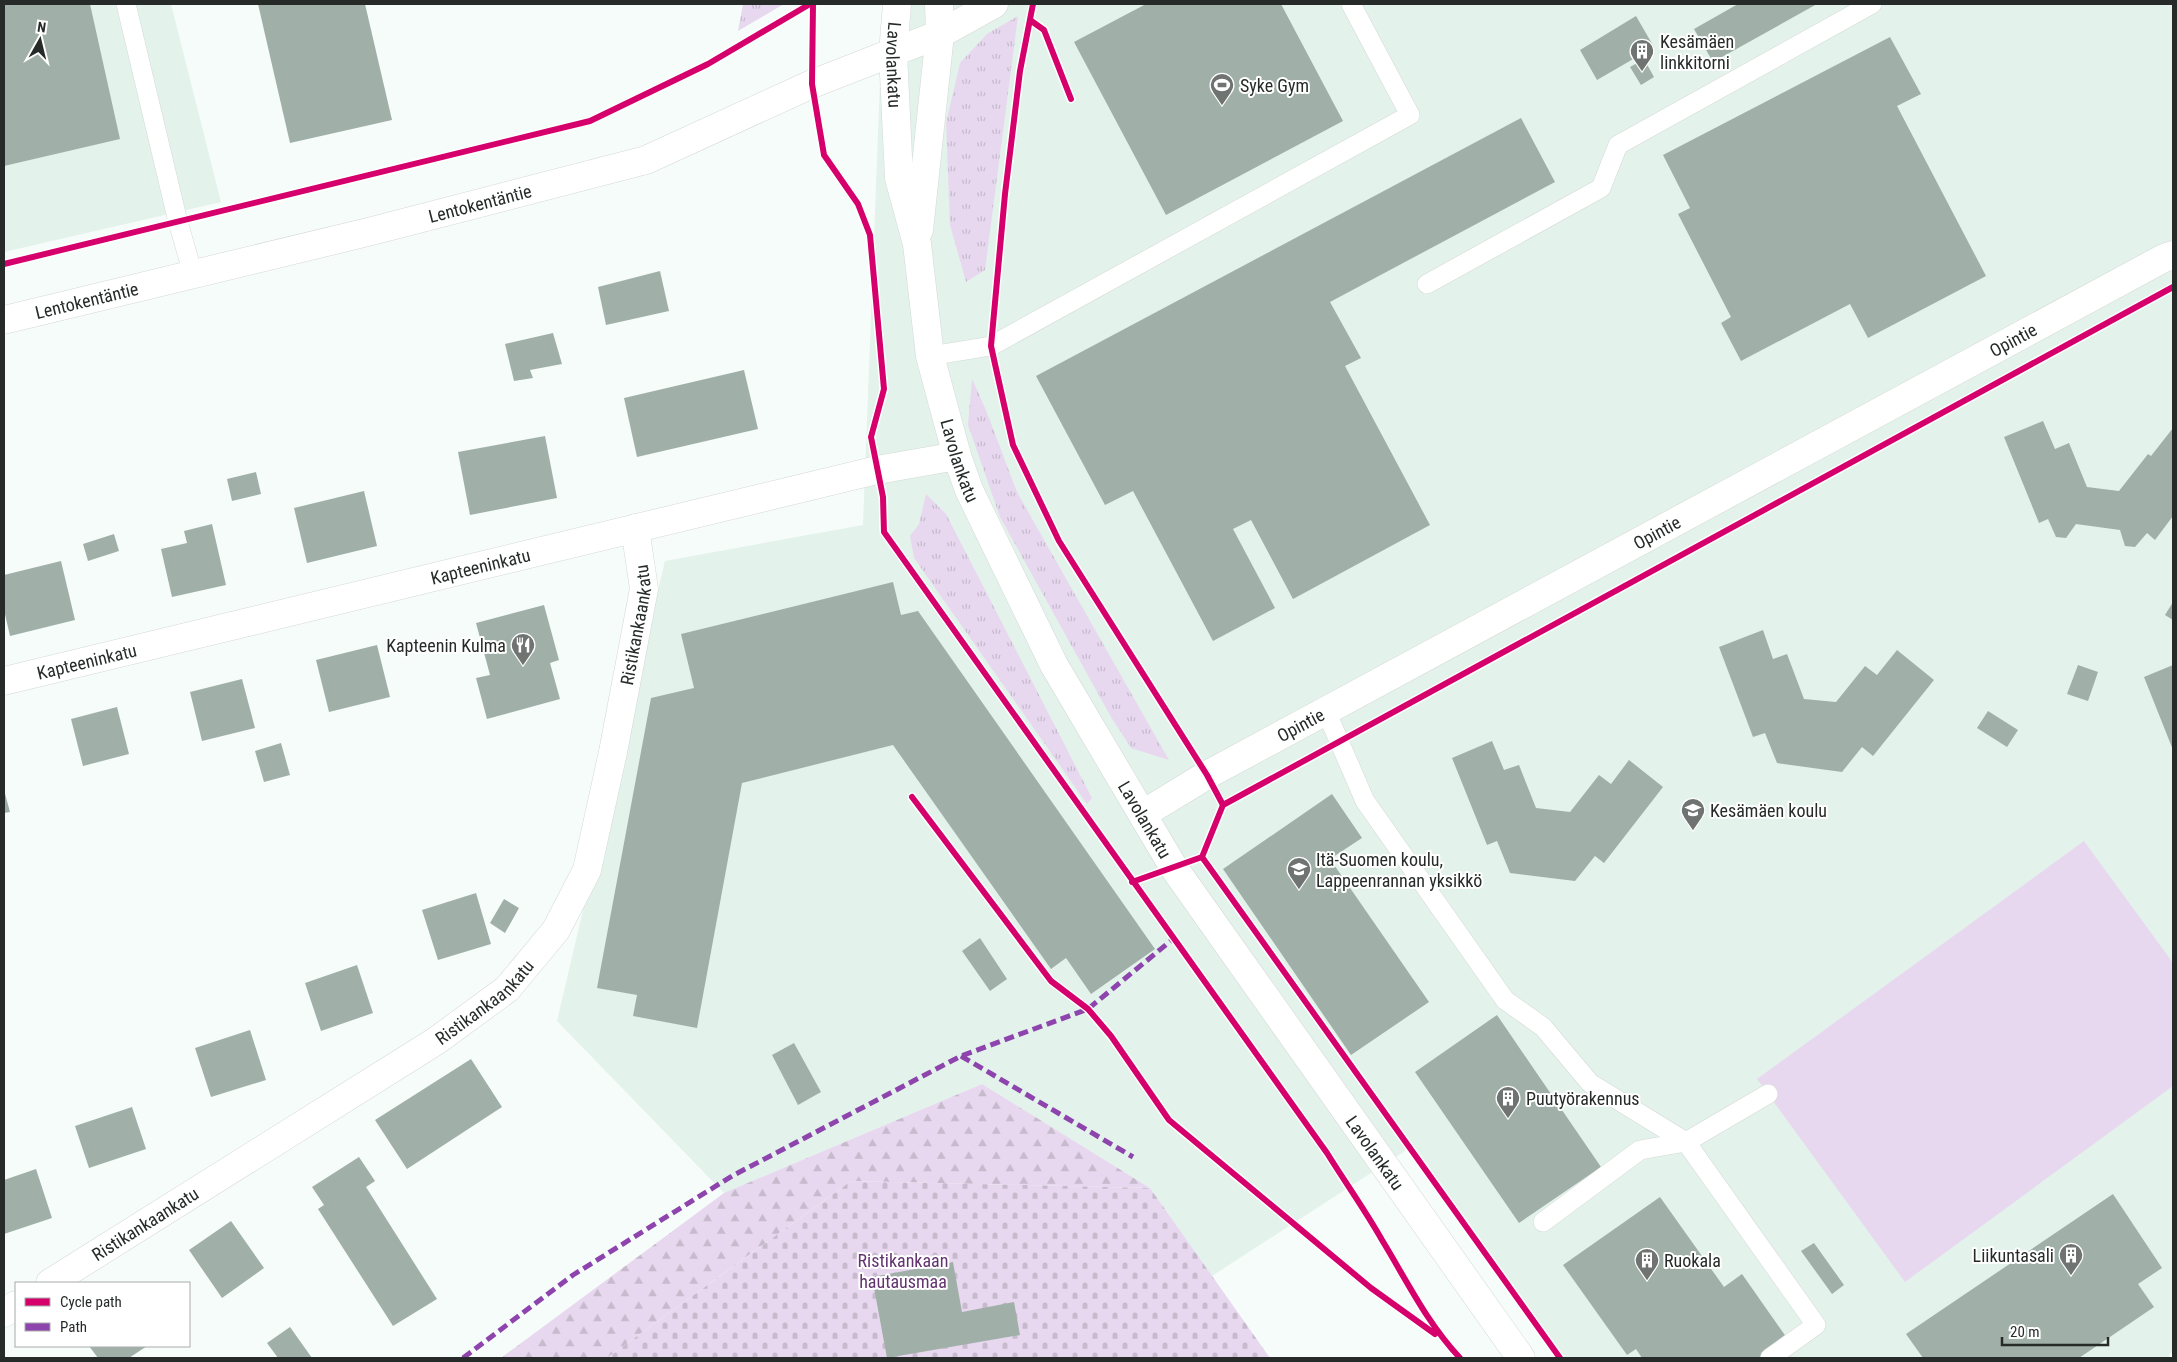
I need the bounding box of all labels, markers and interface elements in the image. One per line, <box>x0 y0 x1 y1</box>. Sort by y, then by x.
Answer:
north arrow <box>15 15 65 65</box>
text: N <box>36 19 47 36</box>
street label: Lavolankatu <box>882 21 906 108</box>
place label: Kesämäen linkkitorni <box>1660 31 1734 73</box>
building icon: Kesämäen linkkitorni <box>1629 38 1655 72</box>
sports icon: Syke Gym <box>1209 72 1235 106</box>
place label: Syke Gym <box>1240 75 1309 96</box>
street label: Lentokentäntie <box>426 180 534 226</box>
street label: Lentokentäntie <box>33 277 140 323</box>
street label: Opintie <box>1986 318 2040 361</box>
street label: Lavolankatu <box>937 417 984 505</box>
street label: Opintie <box>1629 511 1684 553</box>
street label: Kapteeninkatu <box>428 544 532 588</box>
street label: Ristikankaankatu <box>615 563 655 687</box>
restaurant icon: Kapteenin Kulma <box>510 632 536 666</box>
place label: Kapteenin Kulma <box>386 635 506 656</box>
street label: Kapteeninkatu <box>35 639 139 683</box>
street label: Opintie <box>1273 703 1328 746</box>
street label: Lavolankatu <box>1114 777 1176 862</box>
school or university icon: Kesämäen koulu <box>1680 797 1706 831</box>
place label: Kesämäen koulu <box>1710 800 1827 821</box>
place label: Itä-Suomen koulu, Lappeenrannan yksikkö <box>1316 849 1482 891</box>
school or university icon: Itä-Suomen koulu, Lappeenrannan yksikkö <box>1286 856 1312 890</box>
street label: Ristikankaankatu <box>431 955 538 1049</box>
building icon: Puutyörakennus <box>1495 1085 1521 1119</box>
place label: Puutyörakennus <box>1526 1088 1640 1109</box>
street label: Lavolankatu <box>1342 1111 1409 1194</box>
street label: Ristikankaankatu <box>88 1182 202 1265</box>
building icon: Liikuntasali <box>2058 1242 2084 1276</box>
place label: Liikuntasali <box>1973 1245 2054 1266</box>
building icon: Ruokala <box>1634 1247 1660 1281</box>
park label: Ristikankaan hautausmaa <box>858 1250 948 1292</box>
place label: Ruokala <box>1664 1250 1721 1271</box>
legend <box>15 1282 190 1347</box>
text: Cycle path <box>60 1293 122 1311</box>
scale bar <box>2002 1314 2108 1346</box>
text: Path <box>60 1318 87 1336</box>
text: 20 m <box>2010 1323 2040 1341</box>

